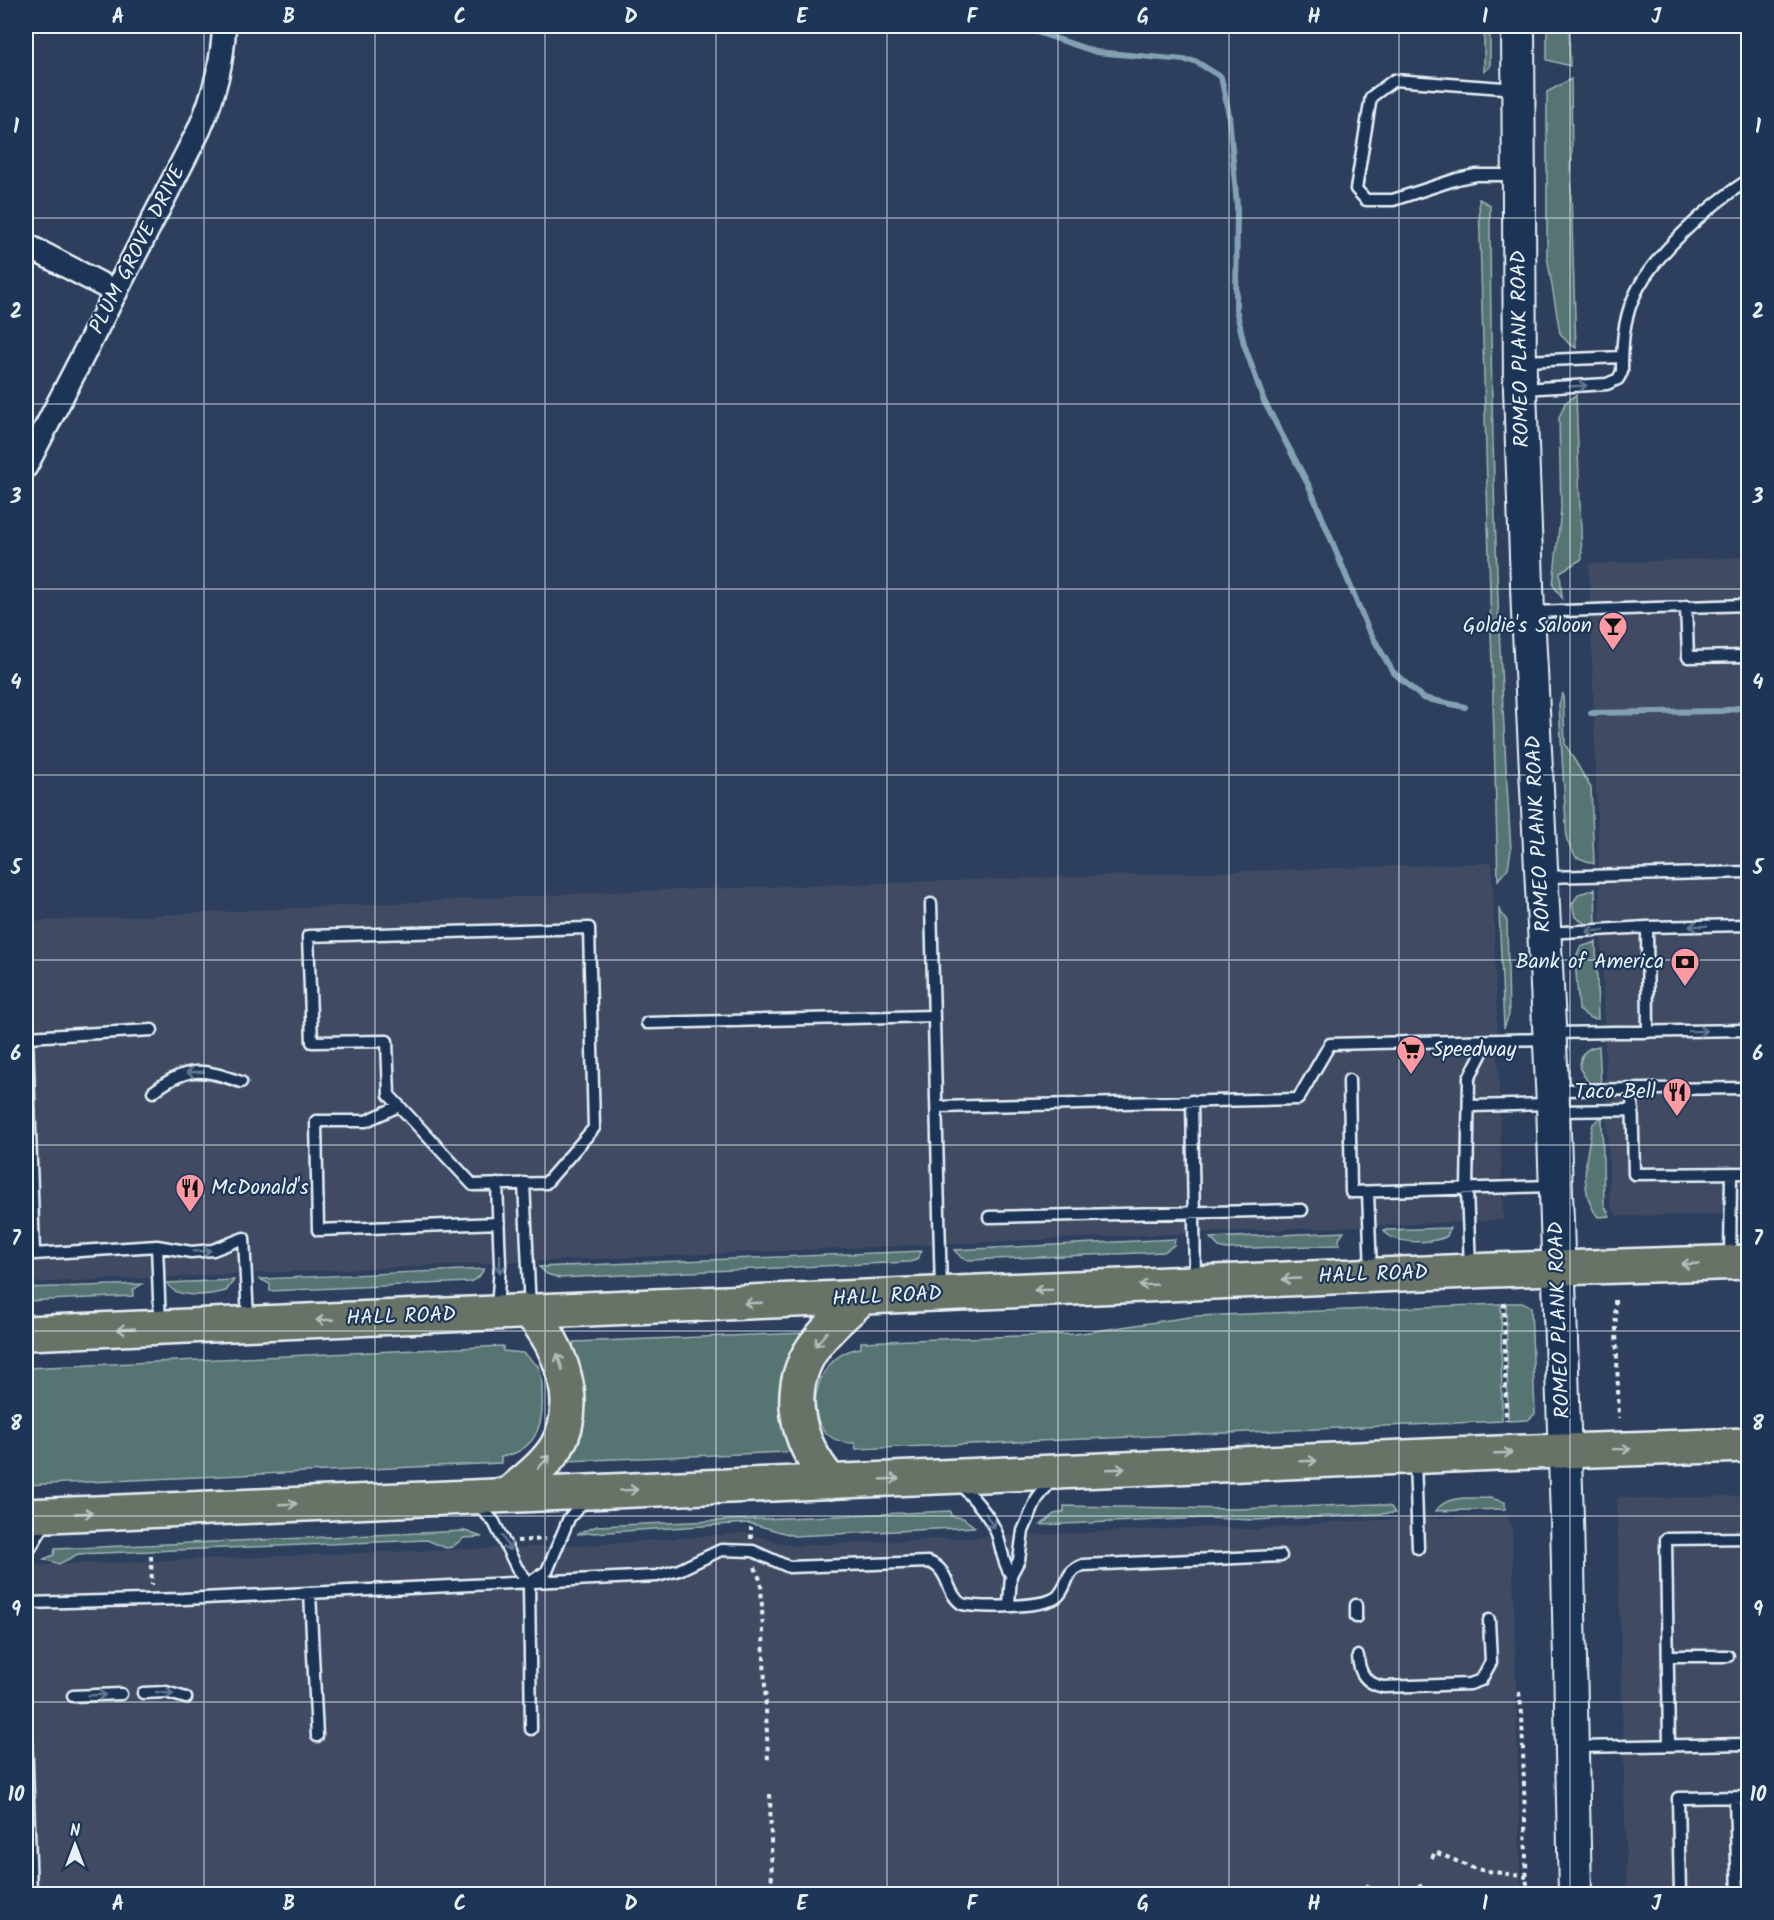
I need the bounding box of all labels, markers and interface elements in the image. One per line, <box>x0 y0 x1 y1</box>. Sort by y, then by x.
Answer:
text: A <box>112 2 124 34</box>
text: B <box>283 2 295 34</box>
text: C <box>454 2 466 34</box>
text: D <box>624 2 638 34</box>
text: E <box>796 2 808 34</box>
text: F <box>967 2 979 34</box>
text: G <box>1137 2 1149 34</box>
text: H <box>1307 2 1321 34</box>
text: I <box>1482 2 1488 34</box>
text: J <box>1651 2 1662 34</box>
text: 1 <box>13 112 19 144</box>
text: 1 <box>1755 112 1761 144</box>
street label: PLUM GROVE DRIVE <box>81 159 195 340</box>
street label: ROMEO PLANK ROAD <box>1503 250 1539 448</box>
text: 2 <box>10 297 22 329</box>
text: 2 <box>1752 297 1764 329</box>
one-way arrow <box>1568 380 1588 391</box>
text: 3 <box>10 482 22 514</box>
text: 3 <box>1752 482 1764 514</box>
place label: Goldie's Saloon <box>1463 610 1592 643</box>
bar icon: Goldie's Saloon <box>1597 610 1629 652</box>
text: 4 <box>11 668 22 700</box>
text: 4 <box>1753 668 1764 700</box>
street label: ROMEO PLANK ROAD <box>1517 735 1561 933</box>
text: 5 <box>10 853 23 885</box>
text: 5 <box>1752 853 1765 885</box>
one-way arrow <box>1689 920 1709 932</box>
one-way arrow <box>1586 926 1606 937</box>
place label: Bank of America <box>1515 946 1664 979</box>
bank icon: Bank of America <box>1669 946 1701 988</box>
one-way arrow <box>1688 1025 1708 1037</box>
supermarket icon: Speedway <box>1395 1034 1427 1076</box>
place label: Speedway <box>1432 1034 1517 1067</box>
text: 6 <box>11 1039 22 1071</box>
text: 6 <box>1753 1039 1764 1071</box>
one-way arrow <box>185 1067 205 1078</box>
place label: Taco Bell <box>1575 1076 1656 1109</box>
restaurant icon: Taco Bell <box>1661 1076 1693 1118</box>
restaurant icon: McDonald's <box>174 1172 206 1214</box>
place label: McDonald's <box>211 1172 309 1205</box>
street label: ROMEO PLANK ROAD <box>1540 1221 1580 1419</box>
text: 7 <box>11 1224 21 1256</box>
text: 7 <box>1753 1224 1763 1256</box>
one-way arrow <box>191 1245 211 1256</box>
one-way arrow <box>494 1253 506 1273</box>
street label: HALL ROAD <box>1318 1257 1428 1293</box>
one-way arrow <box>1681 1258 1701 1269</box>
one-way arrow <box>1281 1273 1301 1285</box>
street label: HALL ROAD <box>831 1278 943 1316</box>
one-way arrow <box>1139 1280 1159 1291</box>
one-way arrow <box>1033 1284 1053 1295</box>
one-way arrow <box>743 1297 763 1308</box>
street label: HALL ROAD <box>346 1299 456 1335</box>
one-way arrow <box>316 1315 336 1326</box>
one-way arrow <box>117 1323 137 1334</box>
one-way arrow <box>814 1331 827 1347</box>
one-way arrow <box>554 1353 565 1372</box>
text: 8 <box>10 1409 22 1441</box>
text: 8 <box>1752 1409 1764 1441</box>
one-way arrow <box>1611 1444 1631 1455</box>
one-way arrow <box>1493 1447 1513 1458</box>
one-way arrow <box>536 1455 550 1470</box>
one-way arrow <box>1298 1455 1318 1466</box>
one-way arrow <box>1105 1464 1125 1475</box>
one-way arrow <box>879 1473 899 1485</box>
one-way arrow <box>619 1485 639 1496</box>
one-way arrow <box>277 1498 297 1510</box>
one-way arrow <box>73 1508 93 1519</box>
one-way arrow <box>984 1512 996 1529</box>
one-way arrow <box>500 1534 512 1551</box>
text: 9 <box>11 1595 21 1627</box>
text: 9 <box>1753 1595 1763 1627</box>
one-way arrow <box>154 1688 174 1699</box>
one-way arrow <box>86 1690 106 1701</box>
text: 10 <box>8 1780 25 1812</box>
text: 10 <box>1750 1780 1767 1812</box>
north arrow <box>45 1815 105 1875</box>
text: N <box>70 1819 80 1844</box>
text: A <box>112 1889 124 1920</box>
text: B <box>283 1889 295 1920</box>
text: C <box>454 1889 466 1920</box>
text: D <box>624 1889 638 1920</box>
text: E <box>796 1889 808 1920</box>
text: F <box>967 1889 979 1920</box>
text: G <box>1137 1889 1149 1920</box>
text: H <box>1307 1889 1321 1920</box>
text: I <box>1482 1889 1488 1920</box>
text: J <box>1651 1889 1662 1920</box>

